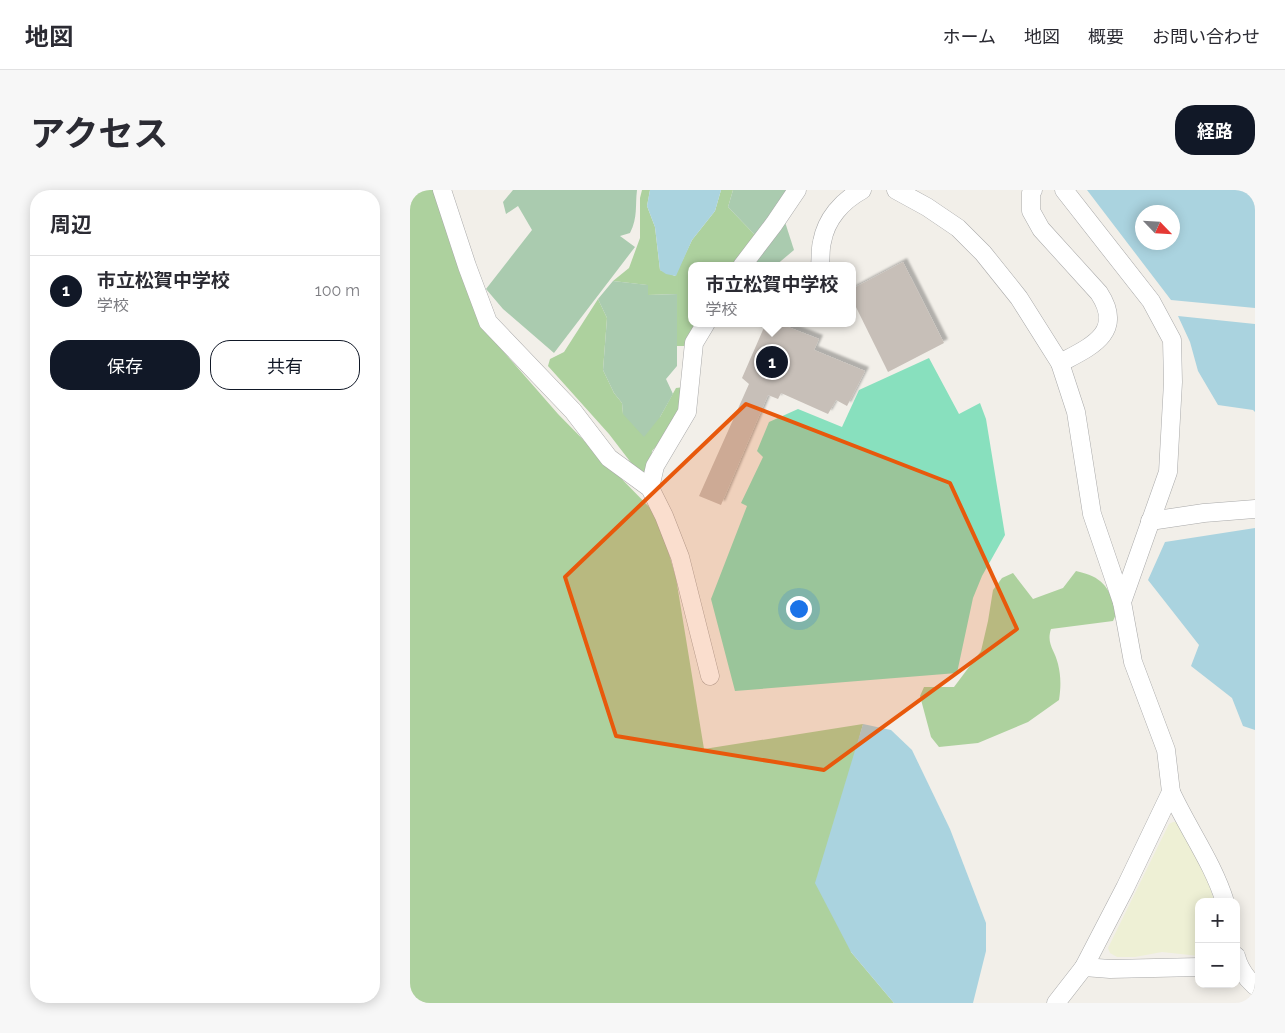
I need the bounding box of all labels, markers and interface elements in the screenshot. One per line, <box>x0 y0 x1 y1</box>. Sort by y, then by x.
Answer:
text: 地図 <box>25 22 73 51</box>
text: ホーム <box>943 26 996 47</box>
text: 地図 <box>1024 26 1060 47</box>
text: 概要 <box>1088 26 1124 47</box>
text: お問い合わせ <box>1152 26 1260 47</box>
button: 経路 <box>1175 105 1255 155</box>
text: アクセス <box>30 113 168 154</box>
north arrow <box>1135 205 1180 250</box>
text: 周辺 <box>50 212 92 237</box>
popup <box>688 262 856 327</box>
text: 市立松賀中学校 <box>97 269 230 291</box>
text: 市立松賀中学校 <box>705 273 839 295</box>
text: 1 <box>62 281 70 300</box>
text: 100 m <box>315 281 360 300</box>
text: 学校 <box>97 296 129 315</box>
text: 学校 <box>705 300 738 319</box>
button: 保存 <box>50 340 200 390</box>
button: 共有 <box>210 340 360 390</box>
pin: 1 <box>756 343 788 381</box>
your location <box>786 596 812 622</box>
map controls <box>1195 898 1240 988</box>
button: + <box>1195 898 1240 943</box>
button: − <box>1195 943 1240 988</box>

